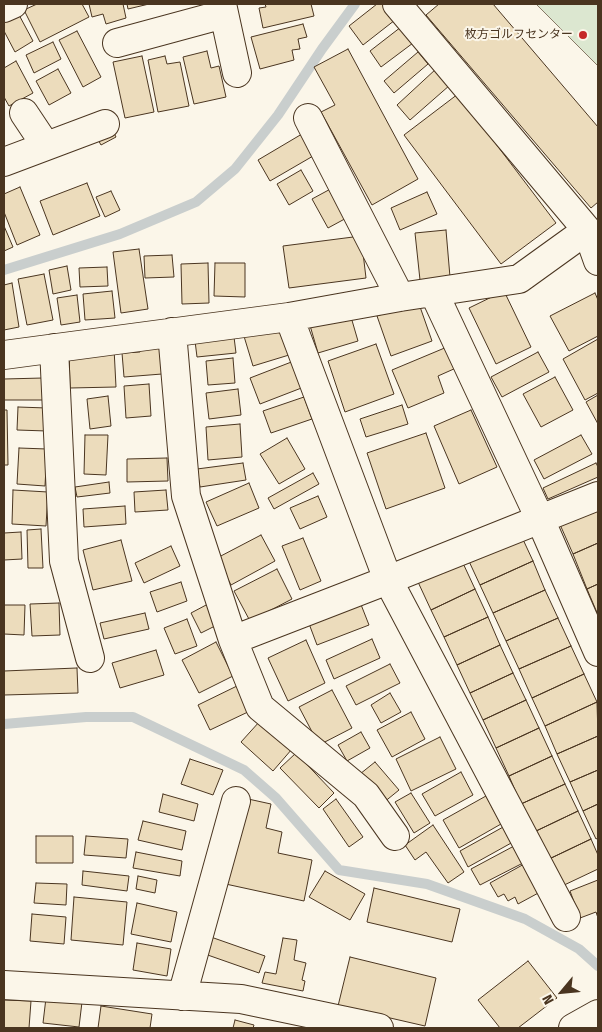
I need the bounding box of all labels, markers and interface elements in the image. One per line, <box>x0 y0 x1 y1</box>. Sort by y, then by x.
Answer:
place label: 枚方ゴルフセンター <box>465 28 573 42</box>
marker: 枚方ゴルフセンター <box>577 29 589 41</box>
north arrow <box>537 967 587 1017</box>
text: N <box>539 992 558 1007</box>

